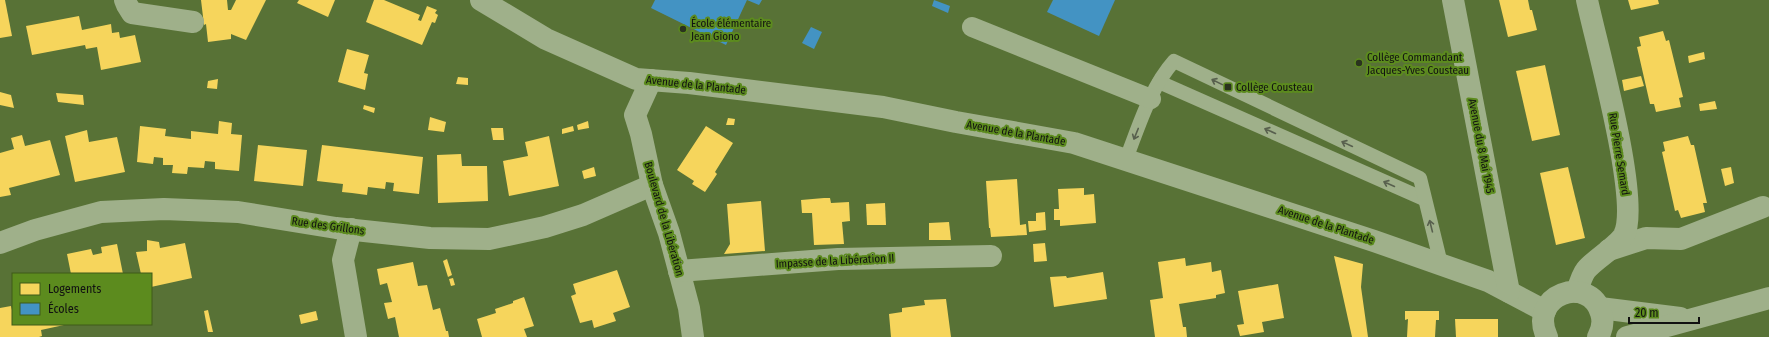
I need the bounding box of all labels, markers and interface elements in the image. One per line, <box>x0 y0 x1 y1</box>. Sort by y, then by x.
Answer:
place label: École élémentaire Jean Giono <box>691 16 771 43</box>
marker: École élémentaire Jean Giono <box>678 24 688 34</box>
place label: Collège Commandant Jacques-Yves Cousteau <box>1367 51 1469 77</box>
marker: Collège Commandant Jacques-Yves Cousteau <box>1354 58 1364 68</box>
street label: Avenue de la Plantade <box>645 73 747 97</box>
one-way arrow <box>1211 78 1223 85</box>
place label: Collège Cousteau <box>1236 81 1313 94</box>
marker: Collège Cousteau <box>1223 82 1233 92</box>
street label: Avenue du 8 Mai 1945 <box>1465 97 1497 195</box>
street label: Rue Pierre Semard <box>1606 112 1632 196</box>
street label: Avenue de la Plantade <box>965 118 1067 148</box>
one-way arrow <box>1131 127 1139 139</box>
one-way arrow <box>1264 127 1276 134</box>
one-way arrow <box>1341 140 1353 147</box>
street label: Boulevard de la Libération <box>641 160 687 278</box>
one-way arrow <box>1383 180 1395 187</box>
street label: Avenue de la Plantade <box>1276 203 1376 247</box>
street label: Rue des Grillons <box>291 214 366 238</box>
one-way arrow <box>1427 220 1434 233</box>
street label: Impasse de la Libération II <box>775 251 895 271</box>
legend <box>12 273 152 325</box>
text: Logements <box>48 282 101 296</box>
scale bar <box>1629 299 1699 325</box>
text: Écoles <box>48 301 79 316</box>
text: 20 m <box>1635 306 1659 320</box>

